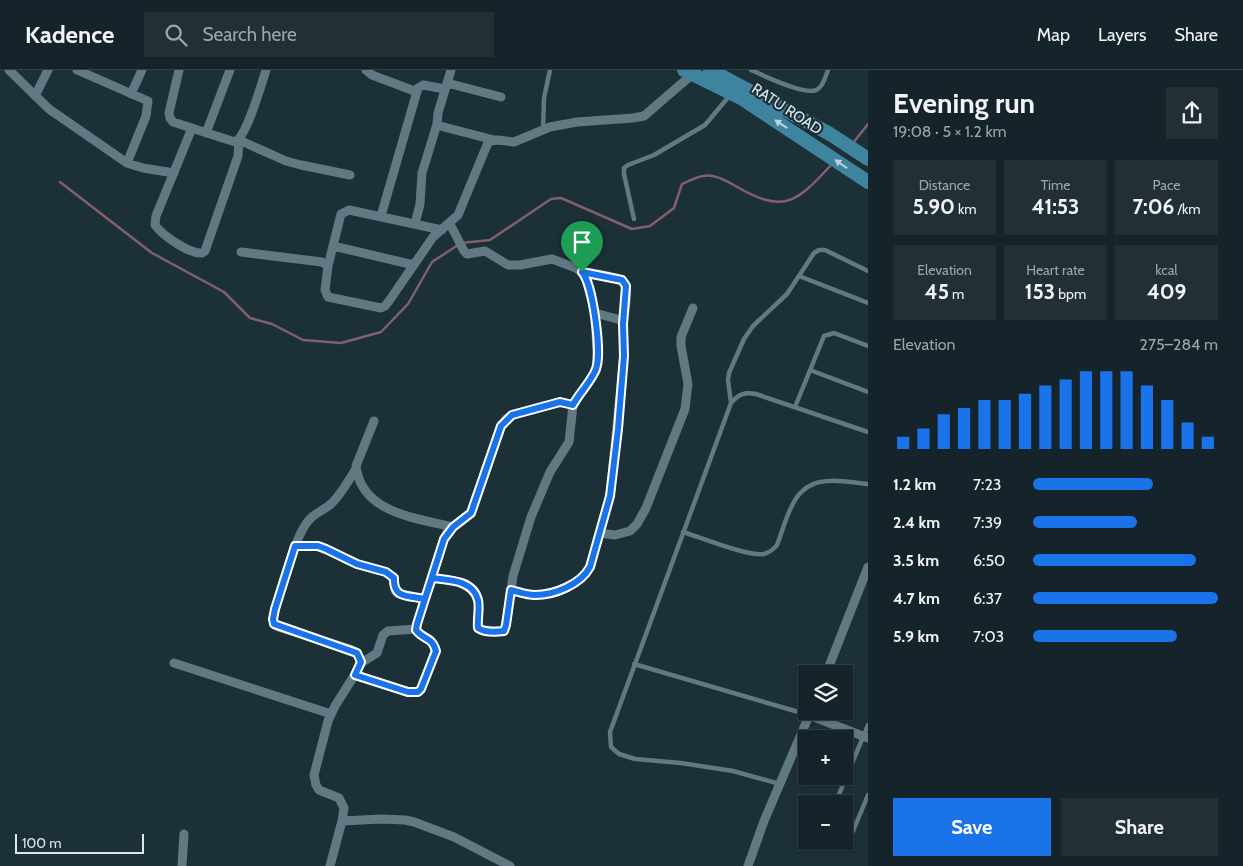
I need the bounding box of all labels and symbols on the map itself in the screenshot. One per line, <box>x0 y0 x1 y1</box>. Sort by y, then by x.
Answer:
street label: RATU ROAD <box>748 80 826 138</box>
one-way arrow <box>774 119 787 129</box>
one-way arrow <box>835 159 848 169</box>
pin <box>561 221 603 272</box>
scale bar <box>15 831 144 854</box>

